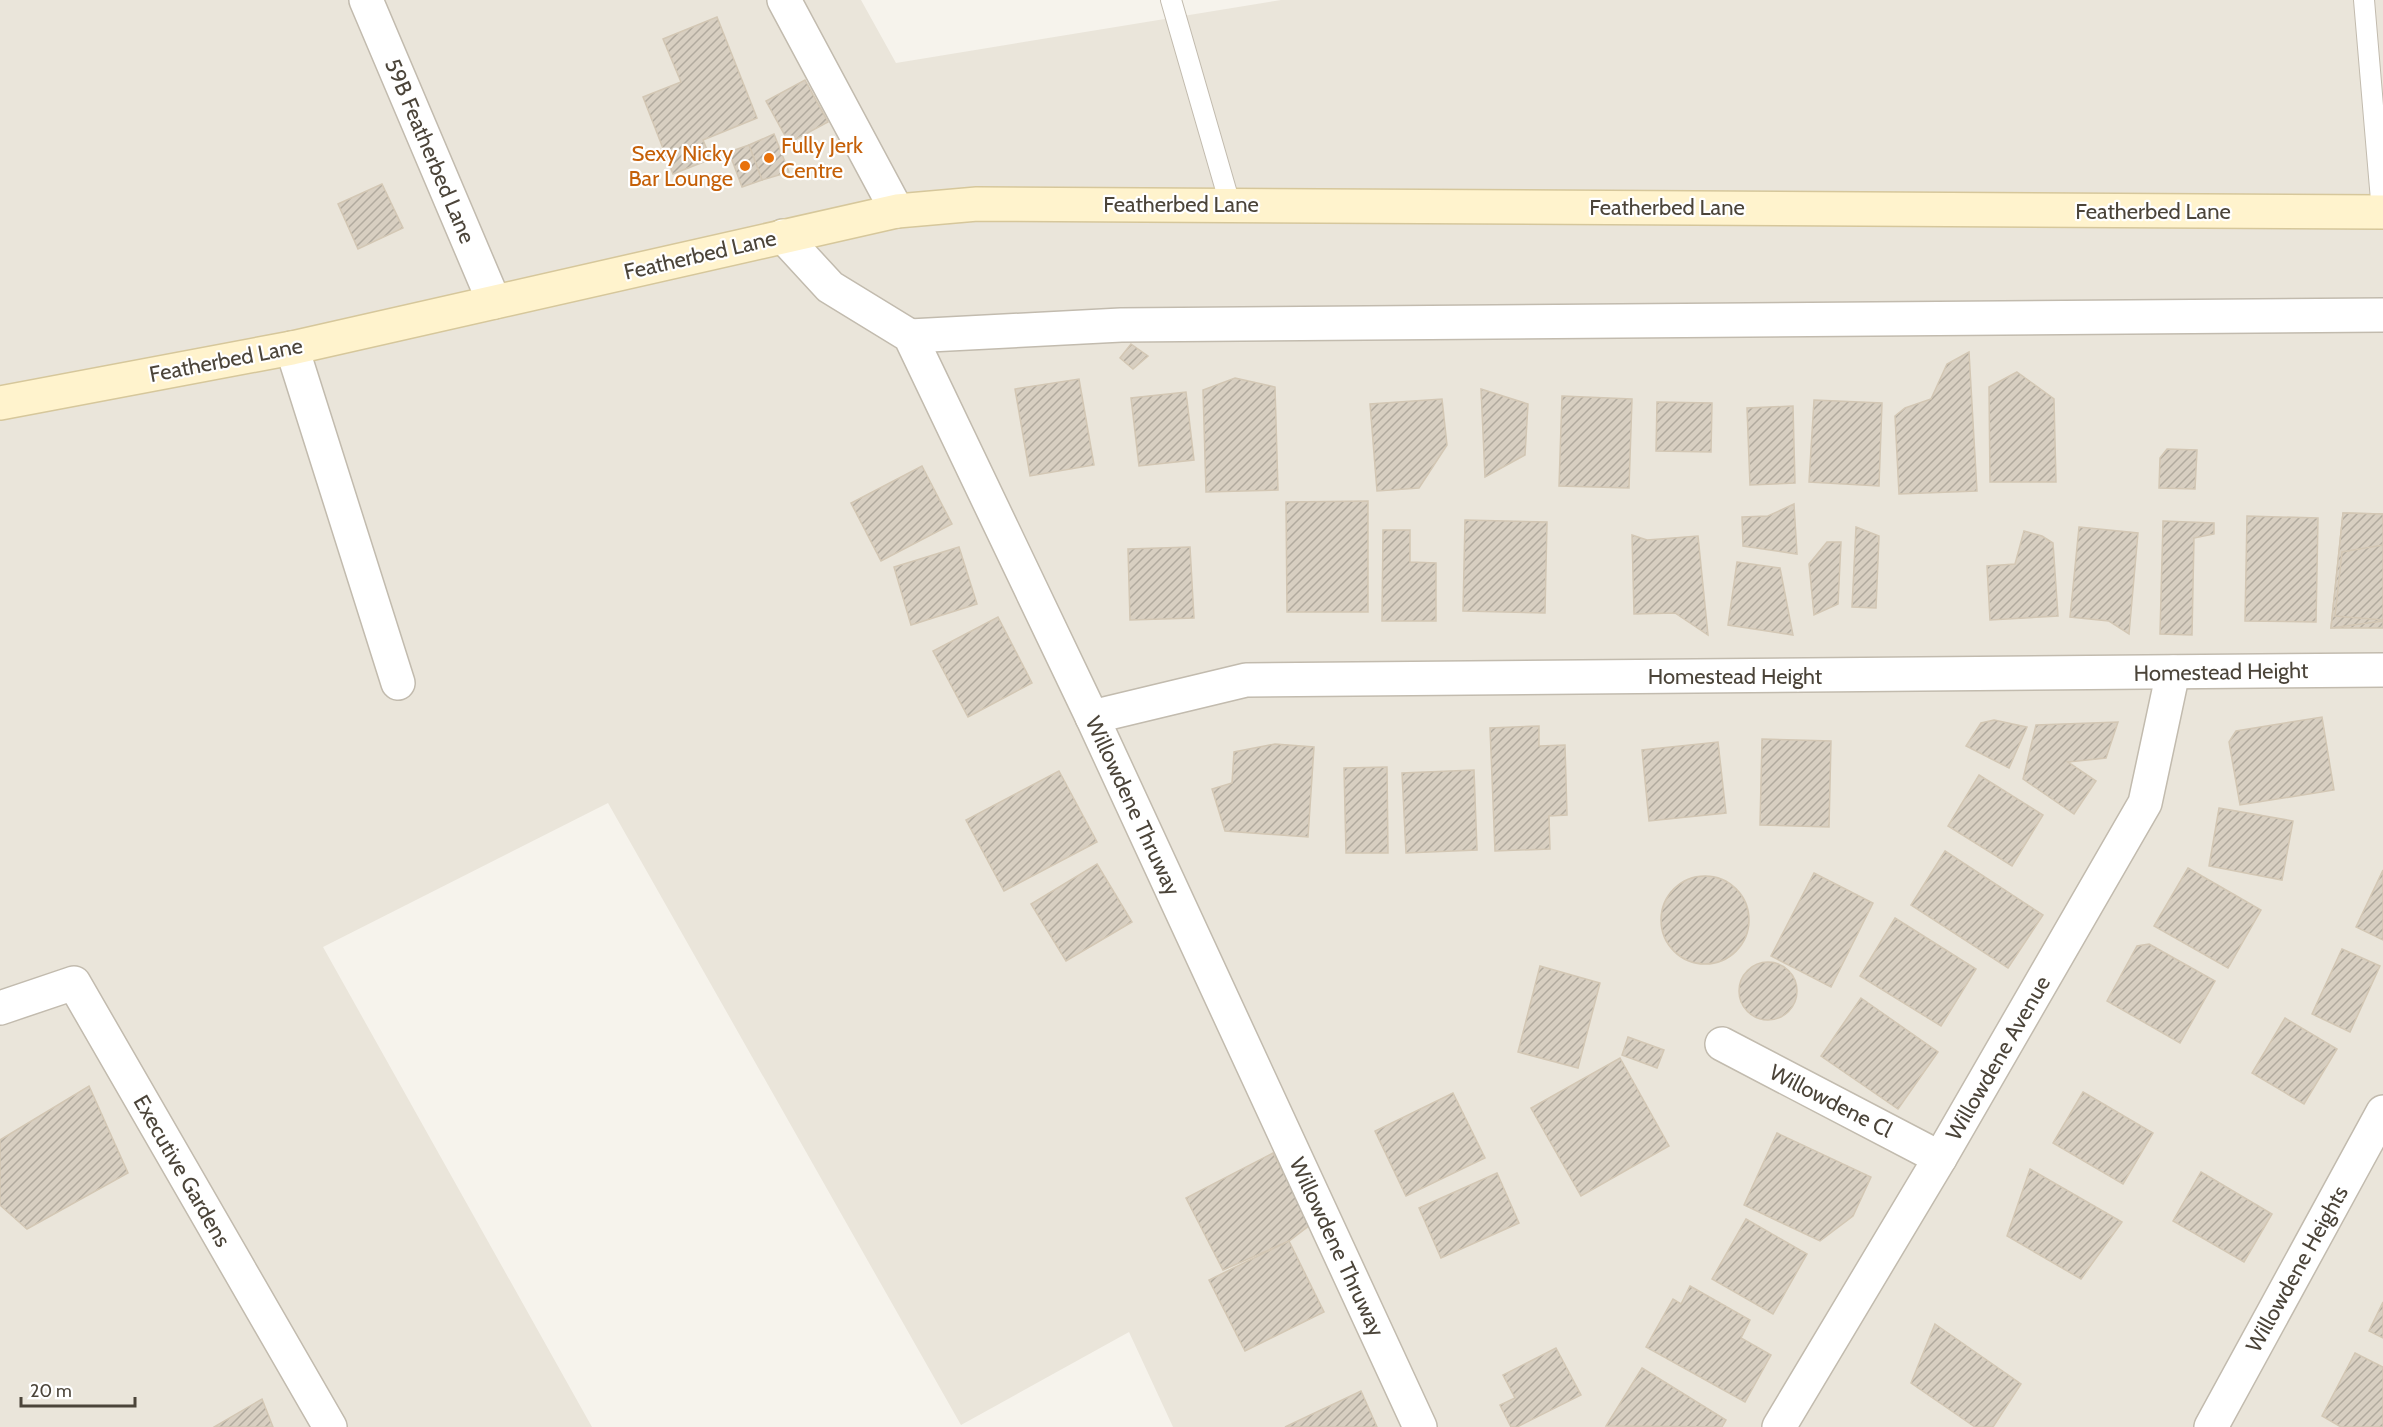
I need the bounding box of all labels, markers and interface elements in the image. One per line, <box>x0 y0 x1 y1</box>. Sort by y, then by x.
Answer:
street label: 59B Featherbed Lane <box>379 55 481 247</box>
place label: Fully Jerk Centre <box>781 132 863 184</box>
place label: Sexy Nicky Bar Lounge <box>628 140 733 192</box>
marker: Fully Jerk Centre <box>762 151 776 165</box>
marker: Sexy Nicky Bar Lounge <box>738 159 752 173</box>
street label: Featherbed Lane <box>1103 191 1259 218</box>
street label: Featherbed Lane <box>1589 194 1745 221</box>
street label: Featherbed Lane <box>2075 198 2231 225</box>
street label: Featherbed Lane <box>621 224 779 286</box>
street label: Featherbed Lane <box>147 332 305 388</box>
street label: Homestead Height <box>2133 657 2309 687</box>
street label: Homestead Height <box>1648 663 1823 690</box>
street label: Willowdene Thruway <box>1080 712 1186 900</box>
street label: Willowdene Avenue <box>1940 971 2056 1145</box>
street label: Willowdene Cl <box>1765 1059 1898 1144</box>
street label: Executive Gardens <box>128 1090 236 1252</box>
street label: Willowdene Thruway <box>1284 1153 1390 1341</box>
street label: Willowdene Heights <box>2240 1181 2354 1357</box>
scale bar <box>21 1370 135 1408</box>
text: 20 m <box>30 1380 72 1402</box>

